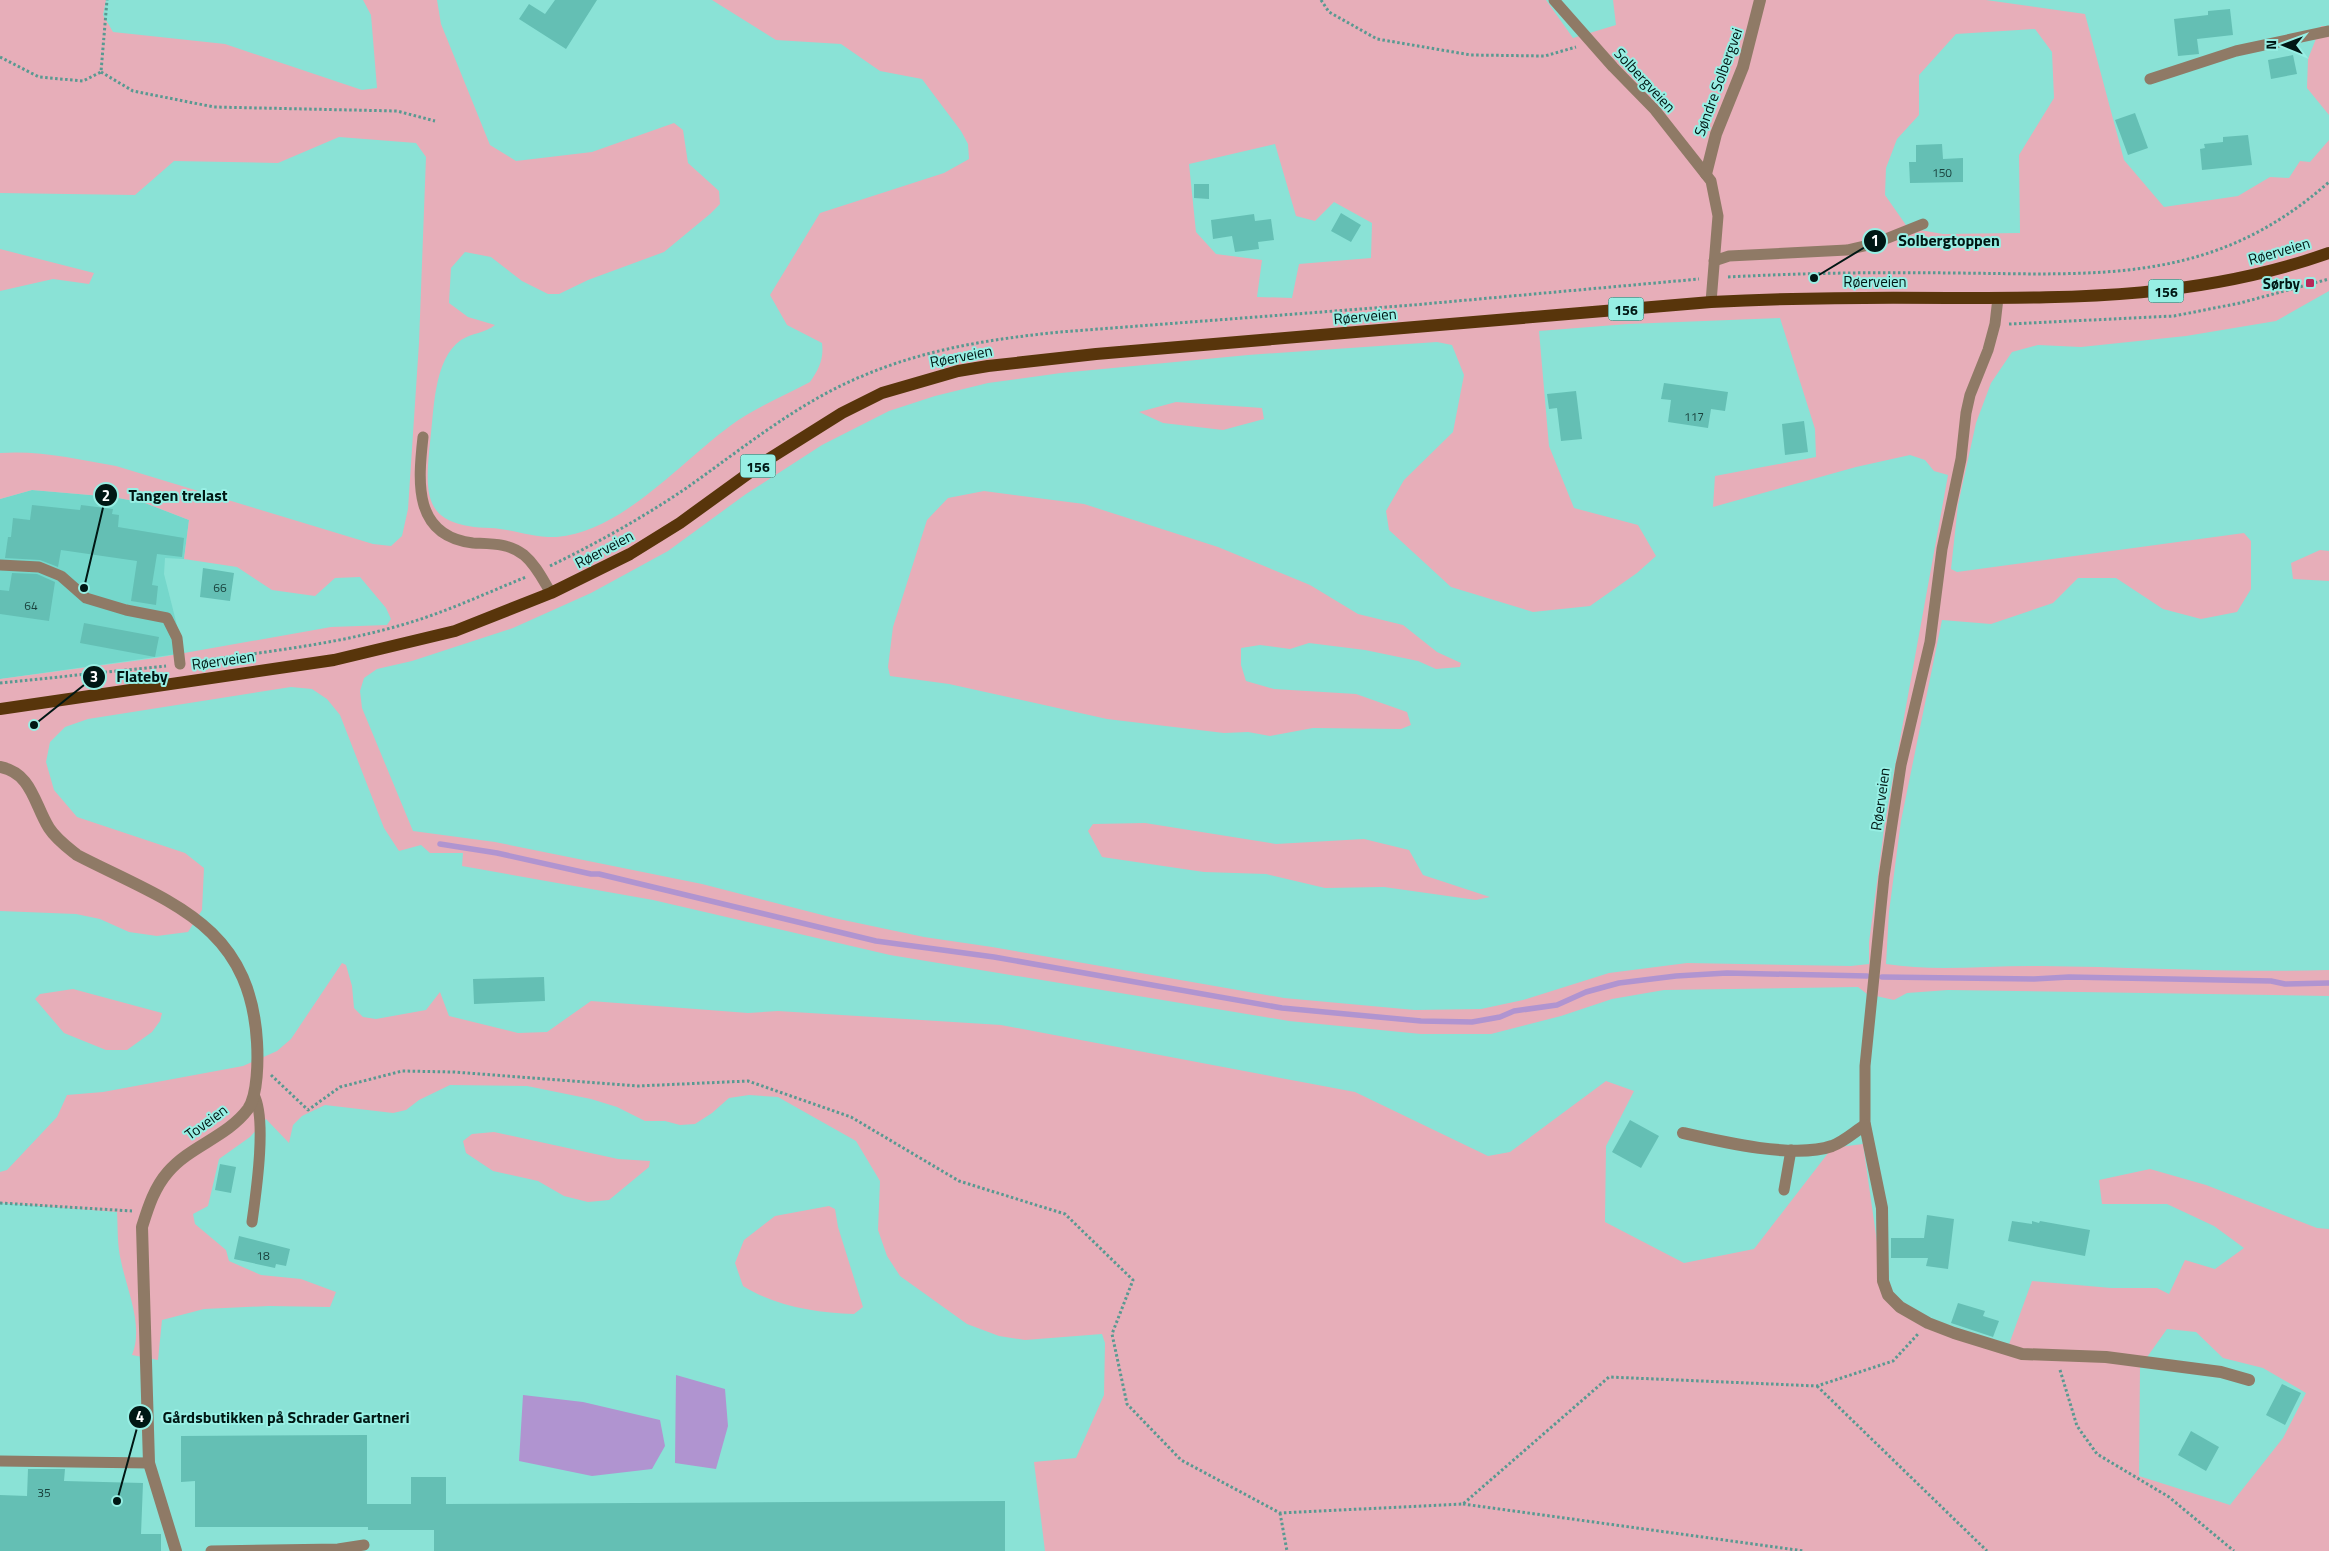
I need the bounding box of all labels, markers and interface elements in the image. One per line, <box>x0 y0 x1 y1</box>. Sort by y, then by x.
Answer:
north arrow <box>2259 20 2309 70</box>
street label: Søndre Solbergvei <box>1688 25 1748 139</box>
text: N <box>2260 40 2281 50</box>
street label: Solbergveien <box>1609 42 1681 118</box>
house number: 150 <box>1932 163 1952 182</box>
callout: Solbergtoppen <box>1863 225 2010 256</box>
text: Solbergtoppen <box>1898 228 2000 252</box>
text: 1 <box>1871 229 1879 252</box>
street label: Røerveien <box>2245 231 2313 271</box>
street label: Røerveien <box>1843 270 1907 293</box>
place label: Sørby <box>2263 272 2300 295</box>
marker: Sørby <box>2304 277 2316 289</box>
road number: 156 <box>2148 280 2184 302</box>
road number: 156 <box>1608 298 1644 320</box>
street label: Røerveien <box>1332 302 1398 330</box>
street label: Røerveien <box>928 339 994 373</box>
house number: 117 <box>1684 407 1704 426</box>
road number: 156 <box>740 454 776 478</box>
callout: Tangen trelast <box>93 480 238 511</box>
text: Tangen trelast <box>128 483 228 507</box>
text: 2 <box>102 484 110 507</box>
street label: Røerveien <box>571 524 637 574</box>
house number: 66 <box>213 578 227 597</box>
house number: 64 <box>24 596 38 615</box>
street label: Røerveien <box>190 644 256 676</box>
callout: Flateby <box>81 661 178 692</box>
text: Flateby <box>116 664 168 688</box>
text: 3 <box>90 665 98 688</box>
street label: Røerveien <box>1864 766 1896 832</box>
street label: Toveien <box>180 1099 232 1145</box>
house number: 18 <box>256 1246 270 1265</box>
callout: Gårdsbutikken på Schrader Gartneri <box>127 1402 419 1433</box>
text: 4 <box>136 1405 144 1428</box>
text: Gårdsbutikken på Schrader Gartneri <box>162 1405 410 1429</box>
house number: 35 <box>37 1483 51 1502</box>

